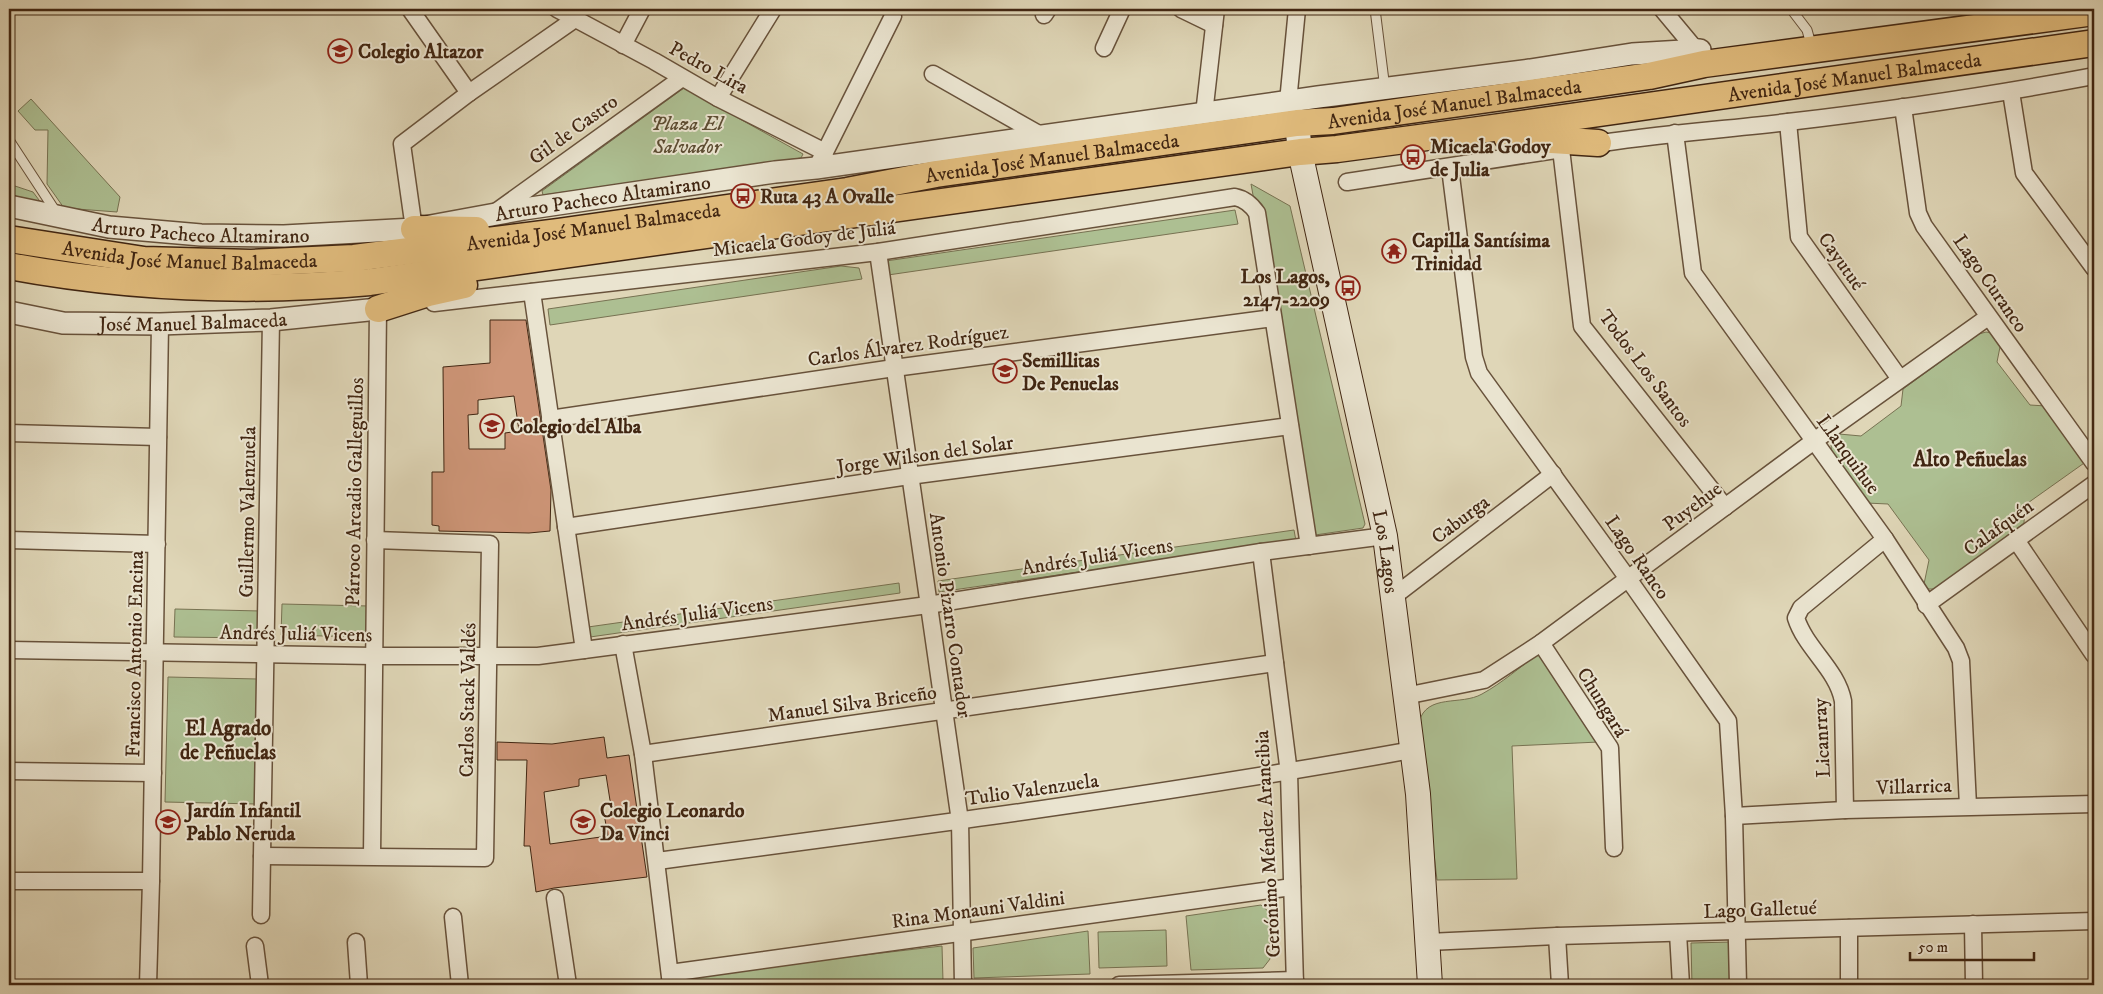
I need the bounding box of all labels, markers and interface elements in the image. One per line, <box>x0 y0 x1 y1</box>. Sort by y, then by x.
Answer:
street label: Pedro Lira <box>664 36 753 100</box>
school or university icon: Colegio Altazor <box>327 38 353 64</box>
place label: Colegio Altazor <box>358 40 484 65</box>
street label: Avenida José Manuel Balmaceda <box>1726 48 1983 109</box>
street label: Avenida José Manuel Balmaceda <box>1326 75 1583 136</box>
street label: Gil de Castro <box>524 90 623 171</box>
park label: Plaza El Salvador <box>651 112 725 160</box>
street label: Avenida José Manuel Balmaceda <box>923 129 1181 190</box>
place label: Micaela Godoy de Julia <box>1430 135 1551 183</box>
bus stop icon: Micaela Godoy de Julia <box>1400 144 1426 170</box>
street label: Arturo Pacheco Altamirano <box>493 171 712 228</box>
bus stop icon: Ruta 43 A Ovalle <box>730 183 756 209</box>
place label: Ruta 43 A Ovalle <box>760 185 895 210</box>
street label: Avenida José Manuel Balmaceda <box>465 198 722 258</box>
street label: Arturo Pacheco Altamirano <box>89 213 310 250</box>
street label: Micaela Godoy de Juliá <box>711 216 898 263</box>
street label: Cayutué <box>1812 228 1870 296</box>
place label: Capilla Santísima Trinidad <box>1411 229 1551 277</box>
street label: Lago Curanco <box>1947 230 2033 338</box>
street label: Avenida José Manuel Balmaceda <box>60 236 318 277</box>
temple icon: Capilla Santísima Trinidad <box>1381 238 1407 264</box>
place label: Los Lagos, 2147-2209 <box>1240 265 1330 313</box>
bus stop icon: Los Lagos, 2147-2209 <box>1335 275 1361 301</box>
street label: Todos Los Santos <box>1592 305 1697 433</box>
street label: José Manuel Balmaceda <box>97 307 289 338</box>
street label: Carlos Álvarez Rodríguez <box>806 319 1010 373</box>
place label: Semillitas De Penuelas <box>1022 349 1119 397</box>
school or university icon: Semillitas De Penuelas <box>992 358 1018 384</box>
street label: Párroco Arcadio Galleguillos <box>341 377 370 607</box>
street label: Llanquihue <box>1810 410 1885 500</box>
school or university icon: Colegio del Alba <box>479 413 505 439</box>
place label: Colegio del Alba <box>510 415 642 440</box>
street label: Guillermo Valenzuela <box>235 426 262 598</box>
street label: Jorge Wilson del Solar <box>833 431 1016 481</box>
district label: Alto Peñuelas <box>1912 447 2027 473</box>
street label: Puyehue <box>1658 477 1727 537</box>
street label: Caburga <box>1427 490 1495 550</box>
street label: Calafquén <box>1959 494 2039 562</box>
street label: Los Lagos <box>1366 508 1403 595</box>
street label: Antonio Pizarro Contador <box>923 511 976 720</box>
street label: Lago Ranco <box>1599 511 1675 605</box>
street label: Andrés Juliá Vicens <box>1020 533 1175 582</box>
street label: Francisco Antonio Encina <box>121 550 150 758</box>
street label: Andrés Juliá Vicens <box>620 591 775 637</box>
street label: Andrés Juliá Vicens <box>219 621 373 648</box>
street label: Carlos Stack Valdés <box>455 622 482 778</box>
street label: Chungará <box>1570 663 1633 743</box>
street label: Manuel Silva Briceño <box>766 680 938 729</box>
street label: Licanrray <box>1808 697 1837 778</box>
district label: El Agrado de Peñuelas <box>180 716 276 766</box>
street label: Gerónimo Méndez Arancibia <box>1250 729 1287 958</box>
street label: Tulio Valenzuela <box>964 769 1101 812</box>
street label: Villarrica <box>1875 774 1953 801</box>
place label: Jardín Infantil Pablo Neruda <box>184 799 302 847</box>
place label: Colegio Leonardo Da Vinci <box>600 799 745 847</box>
school or university icon: Jardín Infantil Pablo Neruda <box>155 809 181 835</box>
school or university icon: Colegio Leonardo Da Vinci <box>570 809 596 835</box>
street label: Rina Monauni Valdini <box>890 886 1066 935</box>
street label: Lago Galletué <box>1703 896 1818 925</box>
scale bar <box>1910 929 2034 961</box>
text: 50 m <box>1918 938 1948 957</box>

